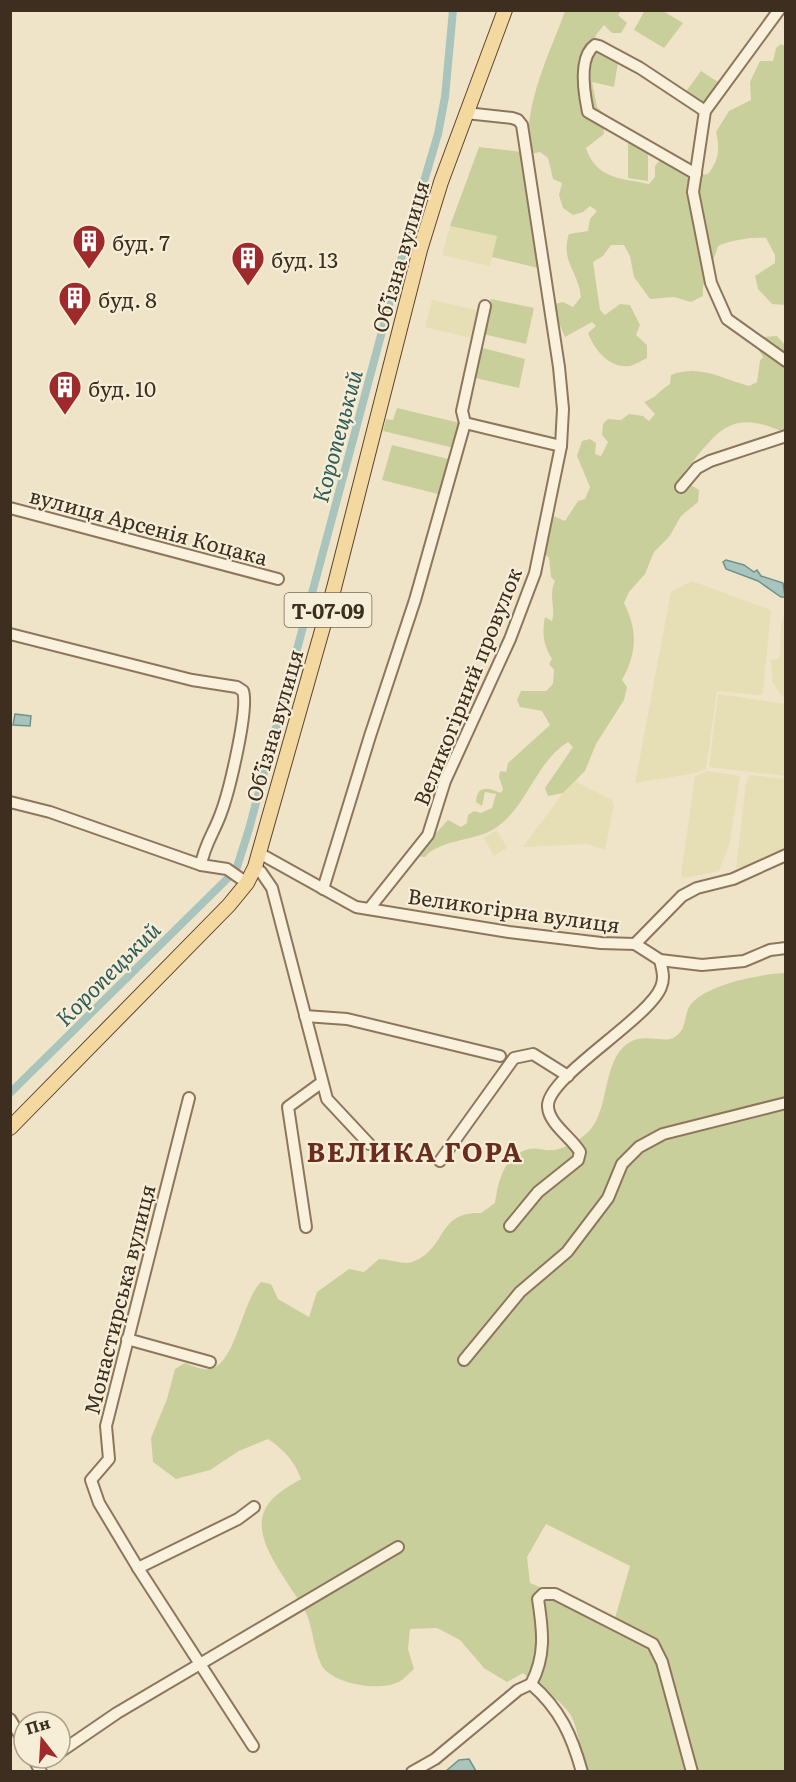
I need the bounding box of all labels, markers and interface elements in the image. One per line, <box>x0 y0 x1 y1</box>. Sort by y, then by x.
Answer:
street label: Обʼїзна вулиця <box>362 176 436 336</box>
building icon: буд. 7 <box>71 223 107 270</box>
place label: буд. 7 <box>112 226 170 257</box>
building icon: буд. 13 <box>230 240 266 287</box>
place label: буд. 13 <box>271 243 338 274</box>
building icon: буд. 8 <box>57 280 93 327</box>
place label: буд. 8 <box>98 283 157 314</box>
water label: Коропецький <box>302 366 370 506</box>
building icon: буд. 10 <box>47 369 83 416</box>
place label: буд. 10 <box>88 372 156 403</box>
street label: вулиця Арсенія Коцака <box>26 478 272 572</box>
street label: Великогірний провулок <box>404 562 528 810</box>
road number: Т-07-09 <box>284 593 372 627</box>
street label: Обʼїзна вулиця <box>236 645 310 805</box>
street label: Великогірна вулиця <box>406 879 622 939</box>
water label: Коропецький <box>47 913 167 1033</box>
district label: ВЕЛИКА ГОРА <box>306 1130 524 1170</box>
street label: Монастирська вулиця <box>74 1181 162 1417</box>
north arrow <box>12 1710 72 1770</box>
text: Пн <box>22 1710 53 1740</box>

